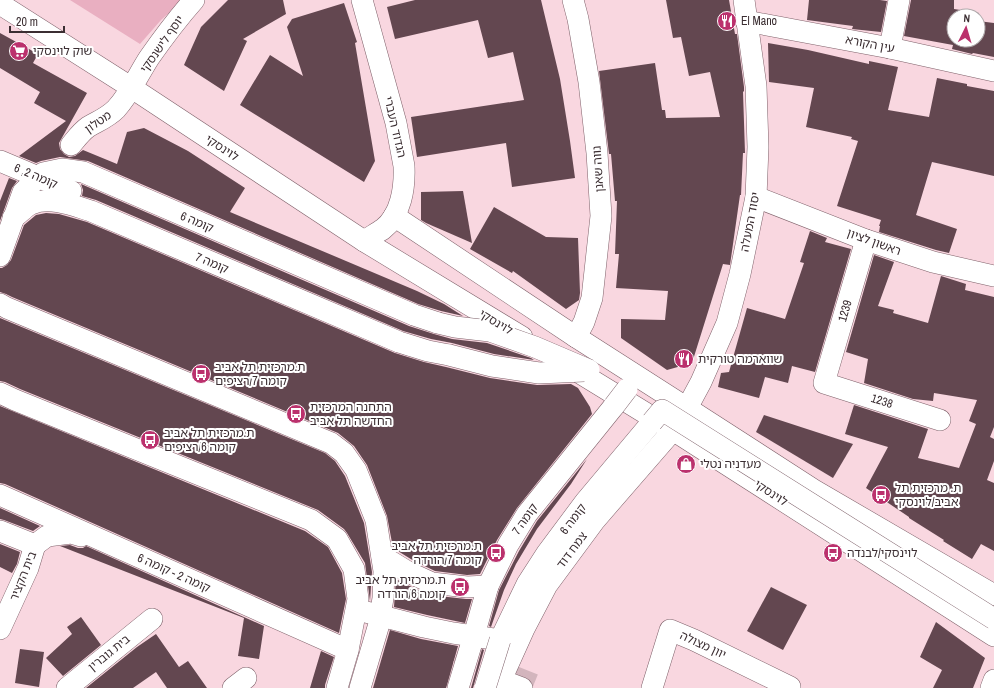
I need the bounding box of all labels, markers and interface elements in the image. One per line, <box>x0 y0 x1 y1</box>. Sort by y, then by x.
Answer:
scale bar <box>10 8 64 34</box>
north arrow <box>946 8 986 48</box>
restaurant icon: El Mano <box>716 10 738 32</box>
text: N <box>963 11 971 25</box>
street label: יוסף לישנסקי <box>136 12 188 76</box>
place label: El Mano <box>741 13 777 29</box>
text: 20 m <box>16 14 38 30</box>
street label: עין הקורא <box>844 31 896 57</box>
supermarket icon: שוק לוינסקי <box>8 40 30 62</box>
place label: שוק לוינסקי <box>33 43 92 59</box>
street label: הגדוד העברי <box>380 95 410 159</box>
street label: מטלון <box>81 107 115 137</box>
street label: לוינסקי <box>202 131 242 165</box>
street label: נווה שאנן <box>588 145 608 193</box>
street label: קומה 2, 6 <box>12 160 61 192</box>
street label: יסוד המעלה <box>736 191 764 253</box>
street label: קומה 6 <box>178 208 217 236</box>
street label: ראשון לציון <box>845 225 903 259</box>
street label: קומה 7 <box>193 249 232 277</box>
street label: 1239 <box>834 298 856 324</box>
street label: לוינסקי <box>476 306 516 338</box>
restaurant icon: שווארמה טורקית <box>673 348 695 370</box>
place label: שווארמה טורקית <box>698 351 782 367</box>
place label: ת.מרכזית תל אביב קומה 7/רציפים <box>215 359 306 389</box>
bus stop icon: ת.מרכזית תל אביב קומה 7/רציפים <box>190 363 212 385</box>
street label: 1238 <box>869 390 895 412</box>
place label: התחנה המרכזית החדשה תל אביב <box>310 399 392 429</box>
bus stop icon: התחנה המרכזית החדשה תל אביב <box>285 403 307 425</box>
place label: ת.מרכזית תל אביב קומה 6/רציפים <box>164 425 255 455</box>
bus stop icon: ת.מרכזית תל אביב קומה 6/רציפים <box>139 429 161 451</box>
shop icon: מעדניה נטלי <box>675 453 697 475</box>
place label: מעדניה נטלי <box>700 456 761 472</box>
street label: לוינסקי <box>751 476 791 510</box>
place label: ת. מרכזית תל אביב/לוינסקי <box>895 480 962 510</box>
bus stop icon: ת. מרכזית תל אביב/לוינסקי <box>870 484 892 506</box>
street label: קומה 7 <box>508 500 542 538</box>
street label: קומה 6 <box>556 500 590 538</box>
street label: צמח דוד <box>553 528 591 572</box>
place label: ת.מרכזית תל אביב קומה 7/הורדה <box>391 538 482 568</box>
bus stop icon: ת.מרכזית תל אביב קומה 7/הורדה <box>485 542 507 564</box>
bus stop icon: לוינסקי/לבנדה <box>822 542 844 564</box>
place label: לוינסקי/לבנדה <box>847 545 917 561</box>
street label: בית הקציר <box>6 549 40 603</box>
street label: קומה 2 - קומה 6 <box>135 550 213 596</box>
place label: ת.מרכזית תל אביב קומה 6/הורדה <box>355 572 446 602</box>
bus stop icon: ת.מרכזית תל אביב קומה 6/הורדה <box>449 576 471 598</box>
street label: יוון מצולה <box>677 627 729 663</box>
street label: בית גוברין <box>85 631 133 675</box>

